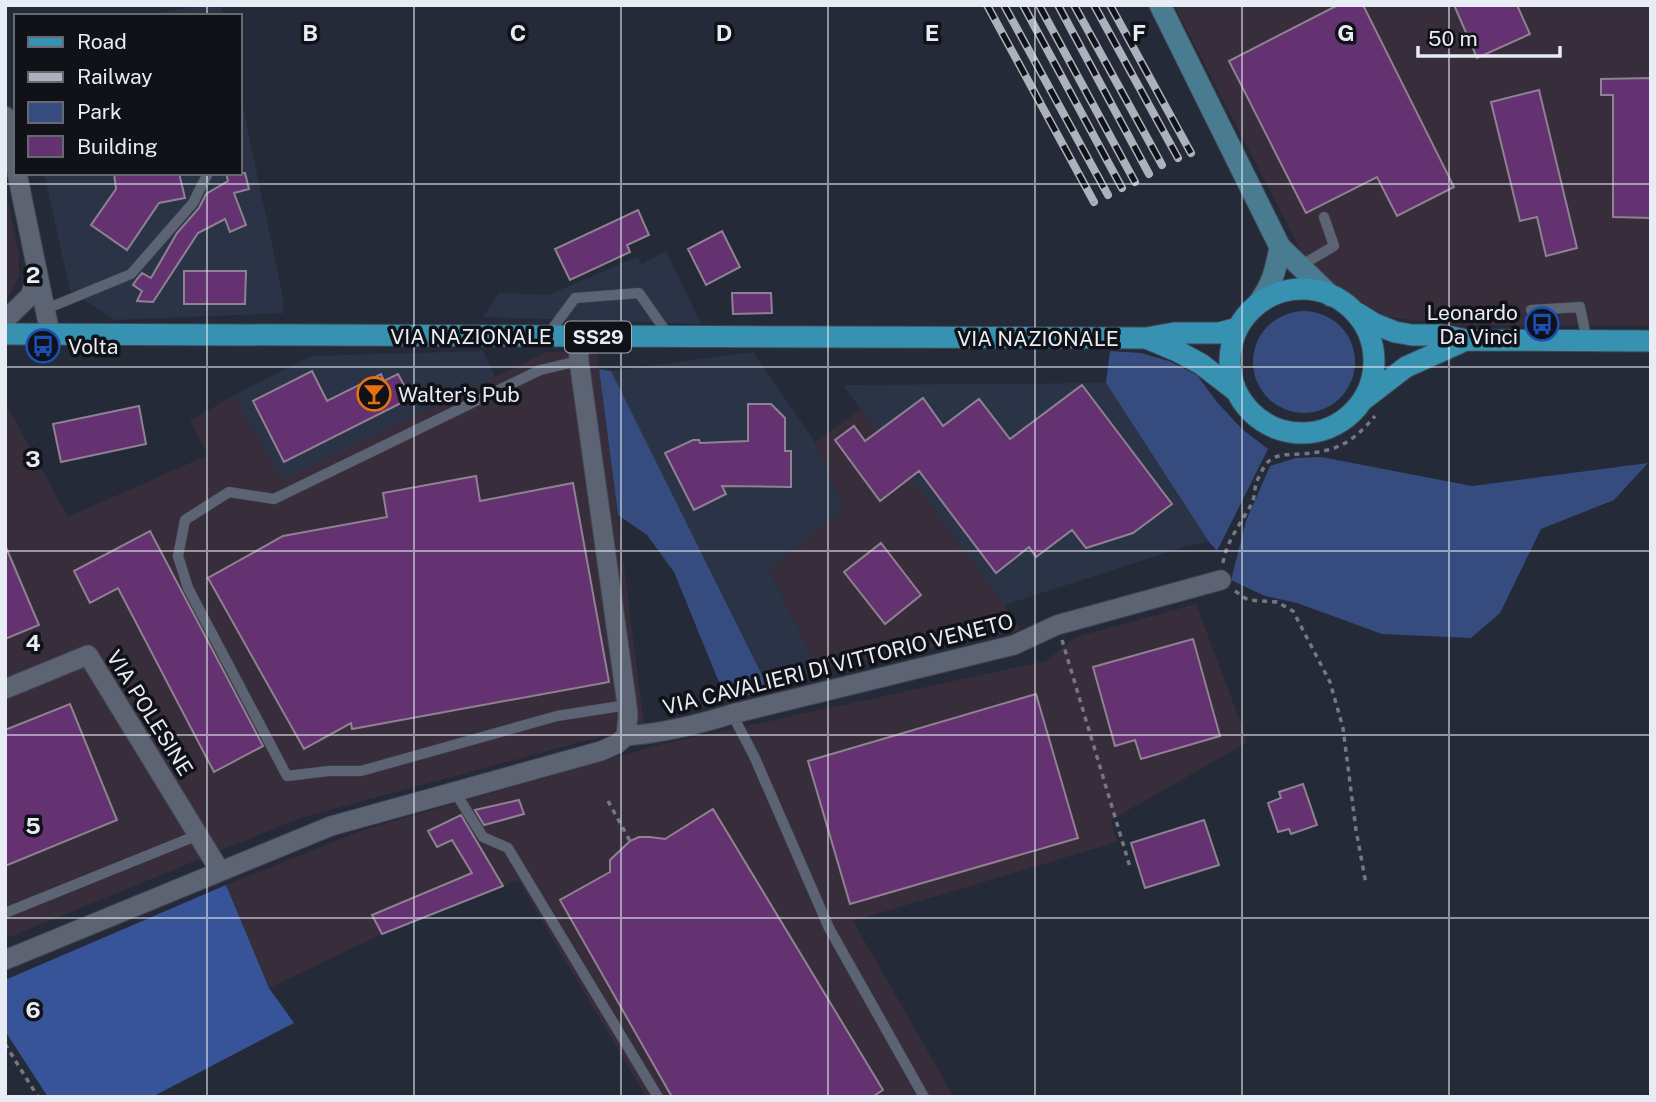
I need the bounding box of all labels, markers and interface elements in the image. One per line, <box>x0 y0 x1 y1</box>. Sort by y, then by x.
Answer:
legend <box>14 14 242 175</box>
scale bar <box>1418 14 1560 58</box>
text: B <box>302 19 318 46</box>
text: C <box>510 19 526 46</box>
text: D <box>716 19 732 46</box>
text: E <box>925 19 939 46</box>
text: F <box>1132 19 1146 46</box>
text: G <box>1337 19 1355 46</box>
text: 50 m <box>1428 26 1478 51</box>
text: Road <box>77 29 127 54</box>
text: Railway <box>77 64 153 89</box>
text: Park <box>77 99 122 124</box>
text: Building <box>77 134 158 159</box>
text: 2 <box>26 261 40 288</box>
place label: Leonardo Da Vinci <box>1426 300 1518 349</box>
bus stop icon: Leonardo Da Vinci <box>1523 305 1561 343</box>
road number: SS29 <box>565 322 631 352</box>
street label: VIA NAZIONALE <box>390 324 552 349</box>
street label: VIA NAZIONALE <box>957 326 1119 351</box>
bus stop icon: Volta <box>24 327 62 365</box>
place label: Volta <box>68 334 118 359</box>
bar icon: Walter's Pub <box>355 375 393 413</box>
place label: Walter's Pub <box>398 382 520 407</box>
text: 3 <box>25 445 41 472</box>
street label: VIA CAVALIERI DI VITTORIO VENETO <box>660 608 1016 720</box>
text: 4 <box>25 629 41 656</box>
street label: VIA POLESINE <box>102 646 198 780</box>
text: 5 <box>25 812 41 839</box>
text: 6 <box>25 996 41 1023</box>

